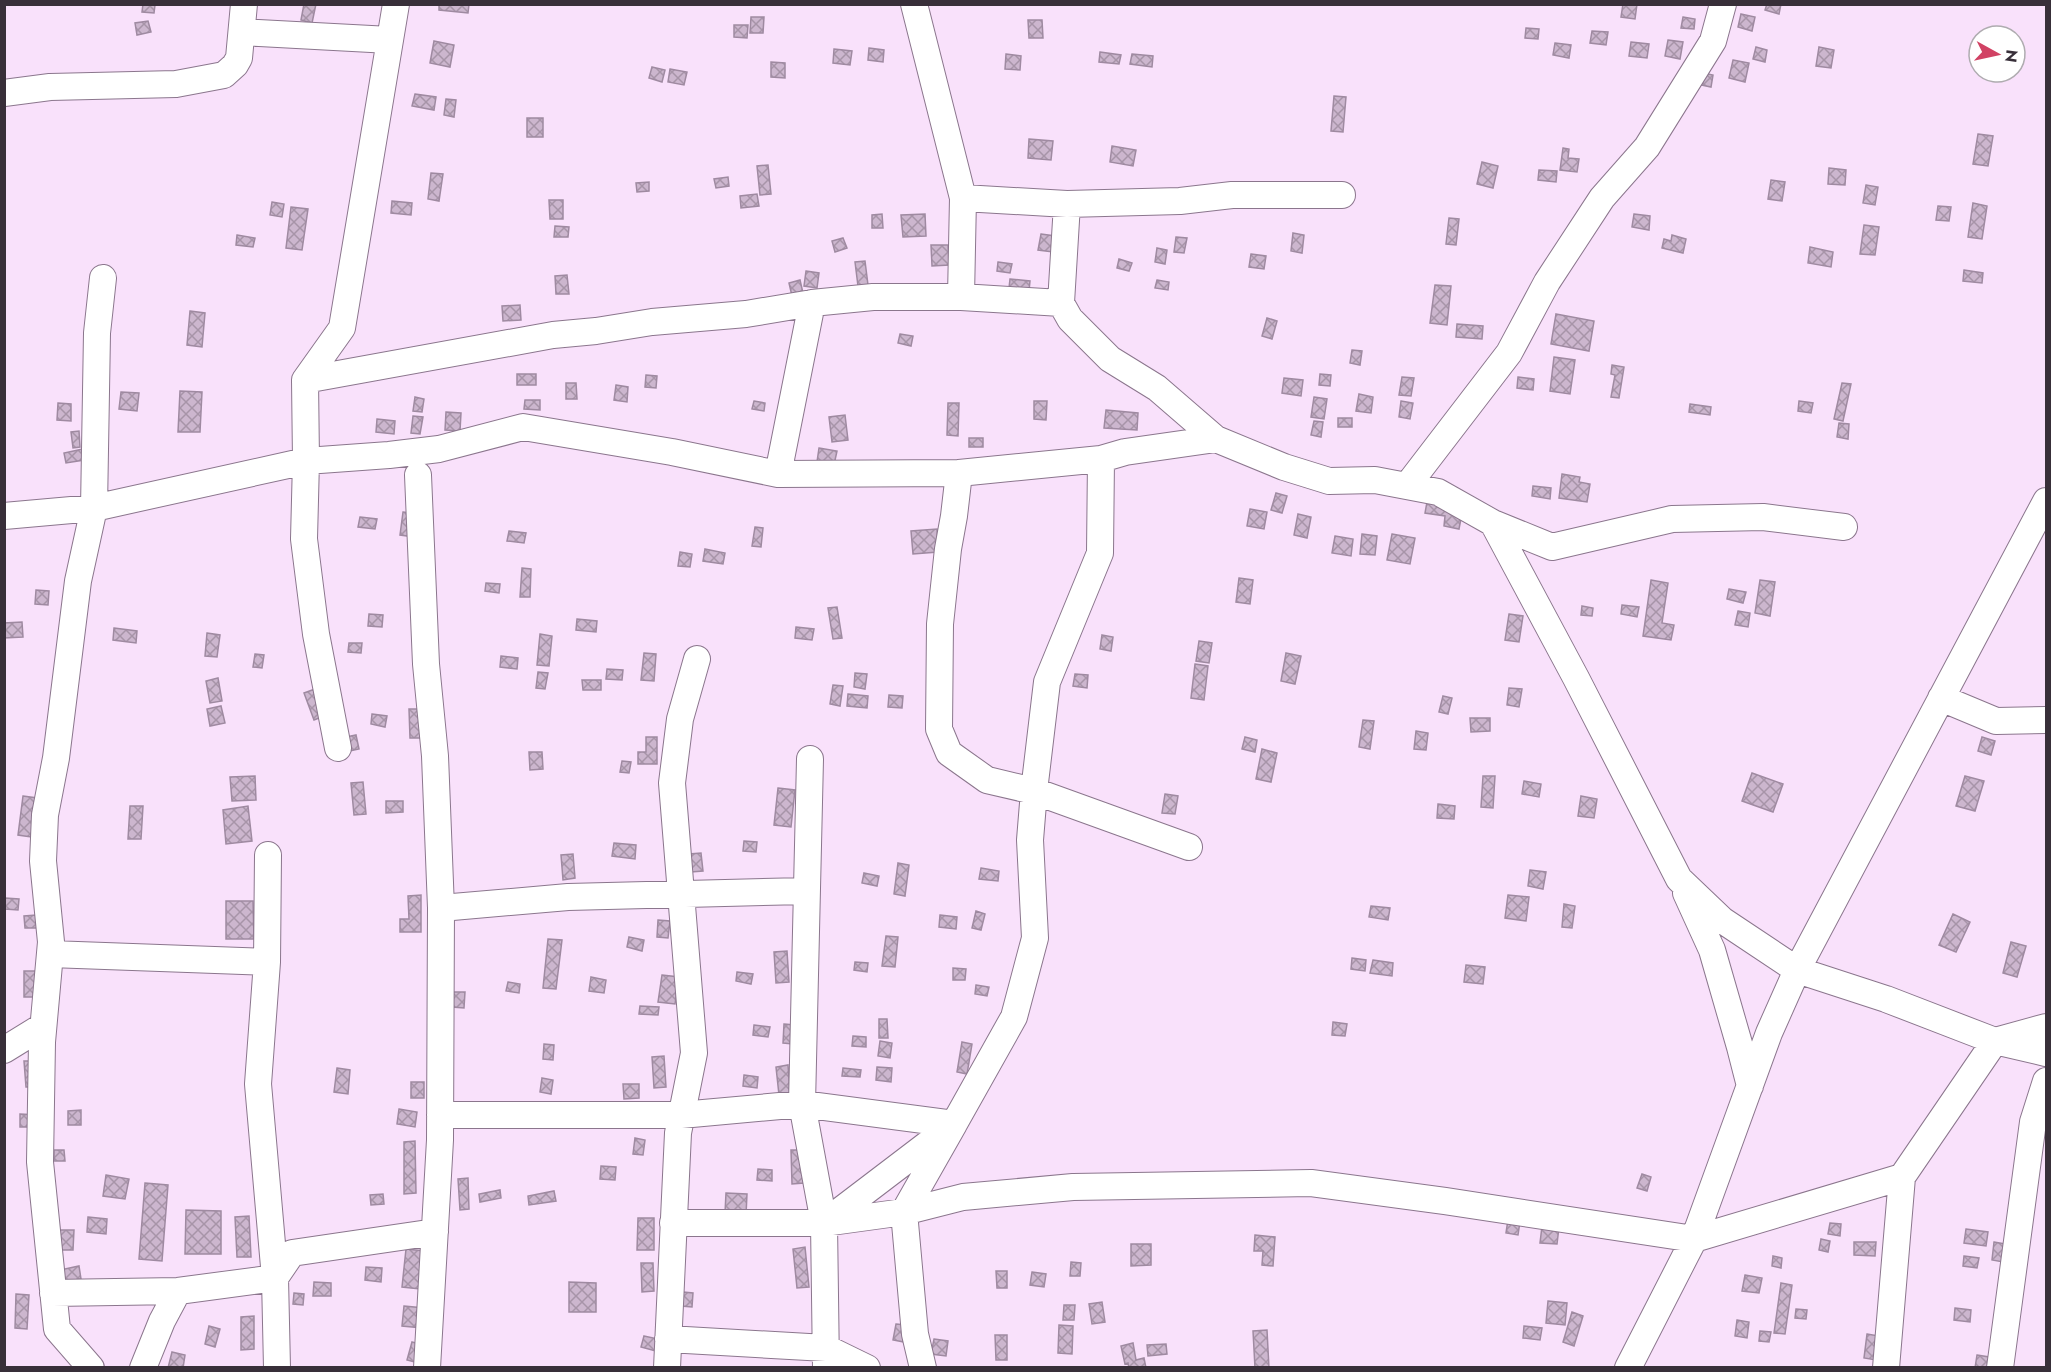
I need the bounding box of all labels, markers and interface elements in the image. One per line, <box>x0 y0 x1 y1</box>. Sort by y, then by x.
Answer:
north arrow <box>1967 24 2027 84</box>
text: N <box>1999 48 2024 64</box>

